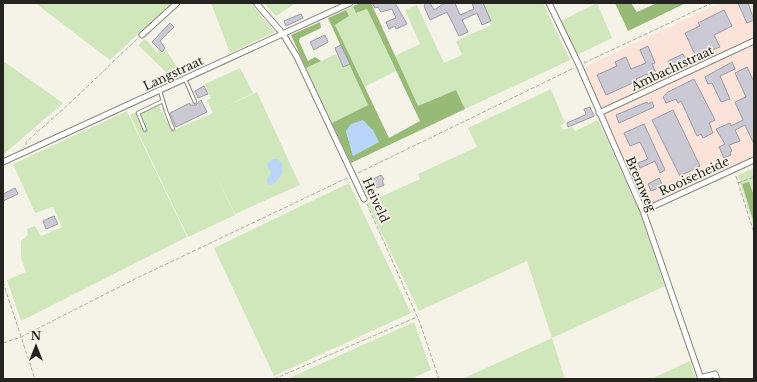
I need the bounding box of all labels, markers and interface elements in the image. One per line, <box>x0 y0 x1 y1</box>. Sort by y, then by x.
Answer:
street label: Ambachtstraat <box>627 42 716 94</box>
street label: Langstraat <box>141 52 206 93</box>
street label: Rooiseheide <box>657 153 732 199</box>
street label: Bremweg <box>623 154 660 215</box>
street label: Heiveld <box>359 175 393 225</box>
north arrow <box>16 326 56 366</box>
text: N <box>31 329 42 343</box>

